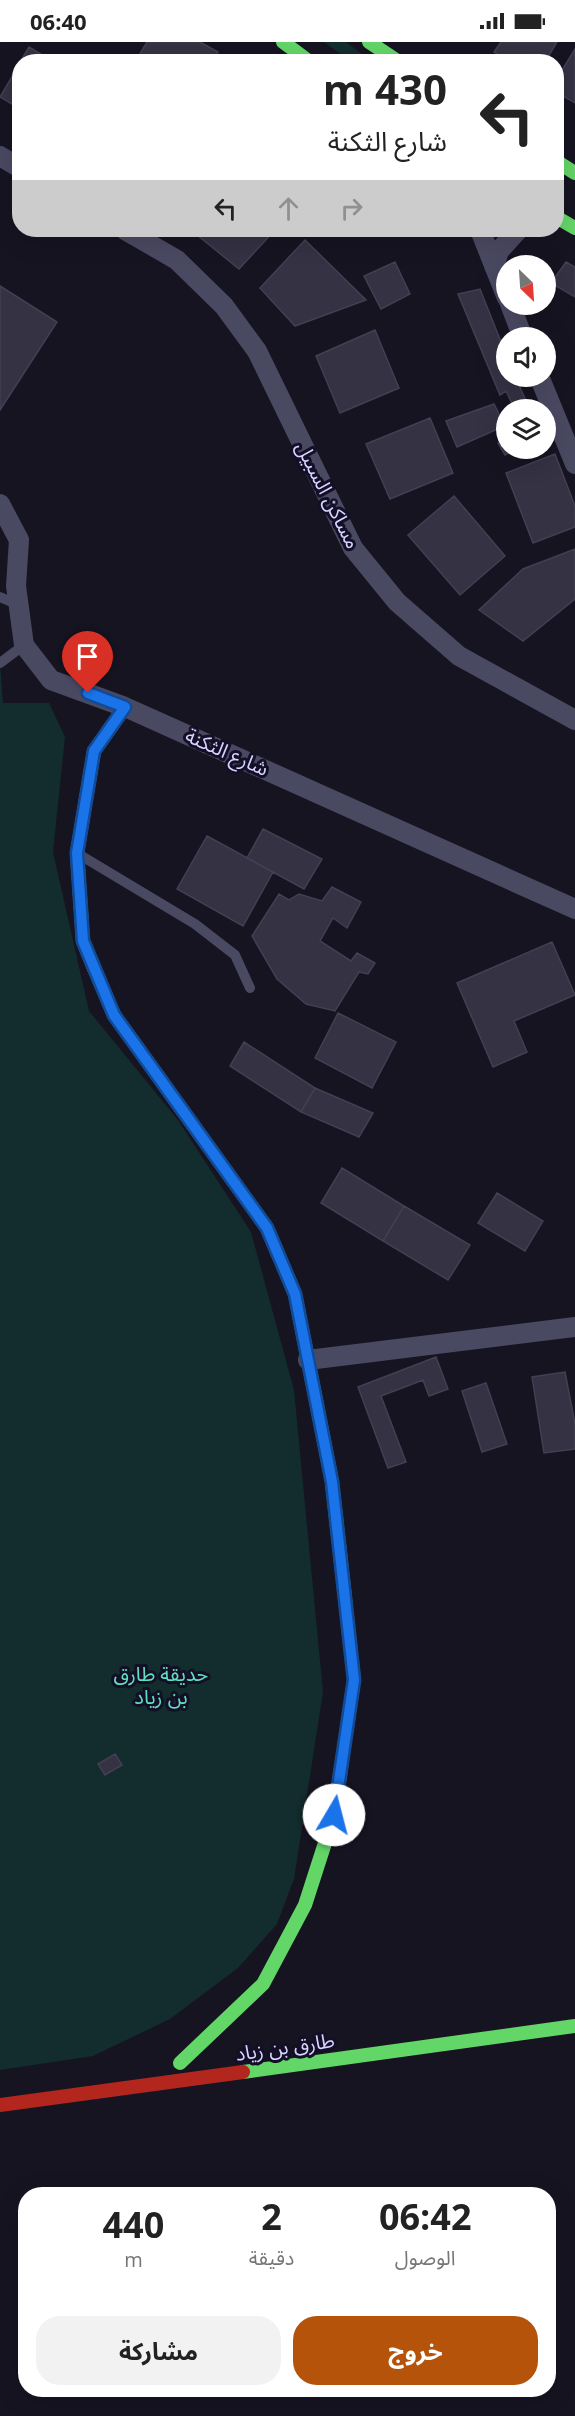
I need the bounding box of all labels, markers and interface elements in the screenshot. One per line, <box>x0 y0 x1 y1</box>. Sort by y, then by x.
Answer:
text: 06:40 <box>30 6 87 36</box>
text: 430 m <box>323 60 447 117</box>
icon: left <box>468 78 546 156</box>
text: شارع الثكنة <box>328 122 447 159</box>
icon: left <box>209 192 242 225</box>
icon: ahead <box>272 192 305 225</box>
icon: right <box>335 192 368 225</box>
north arrow <box>496 255 556 315</box>
map controls <box>496 255 556 459</box>
button: sound <box>496 327 556 387</box>
button: layers <box>496 399 556 459</box>
street label: مساكن السبيل <box>290 436 367 553</box>
pin <box>62 631 113 693</box>
icon: arrive <box>71 640 104 673</box>
street label: شارع الثكنة <box>181 721 273 784</box>
park label: حديقة طارق بن زياد <box>114 1660 208 1710</box>
position arrow <box>302 1783 366 1847</box>
street label: طارق بن زياد <box>234 2026 336 2067</box>
text: 2 <box>261 2192 282 2241</box>
text: 06:42 <box>379 2192 471 2241</box>
text: 440 <box>103 2200 164 2249</box>
text: دقيقة <box>249 2244 294 2271</box>
text: الوصول <box>395 2244 456 2271</box>
text: m <box>124 2246 143 2273</box>
button: مشاركة <box>36 2316 281 2385</box>
button: خروج <box>293 2316 538 2385</box>

